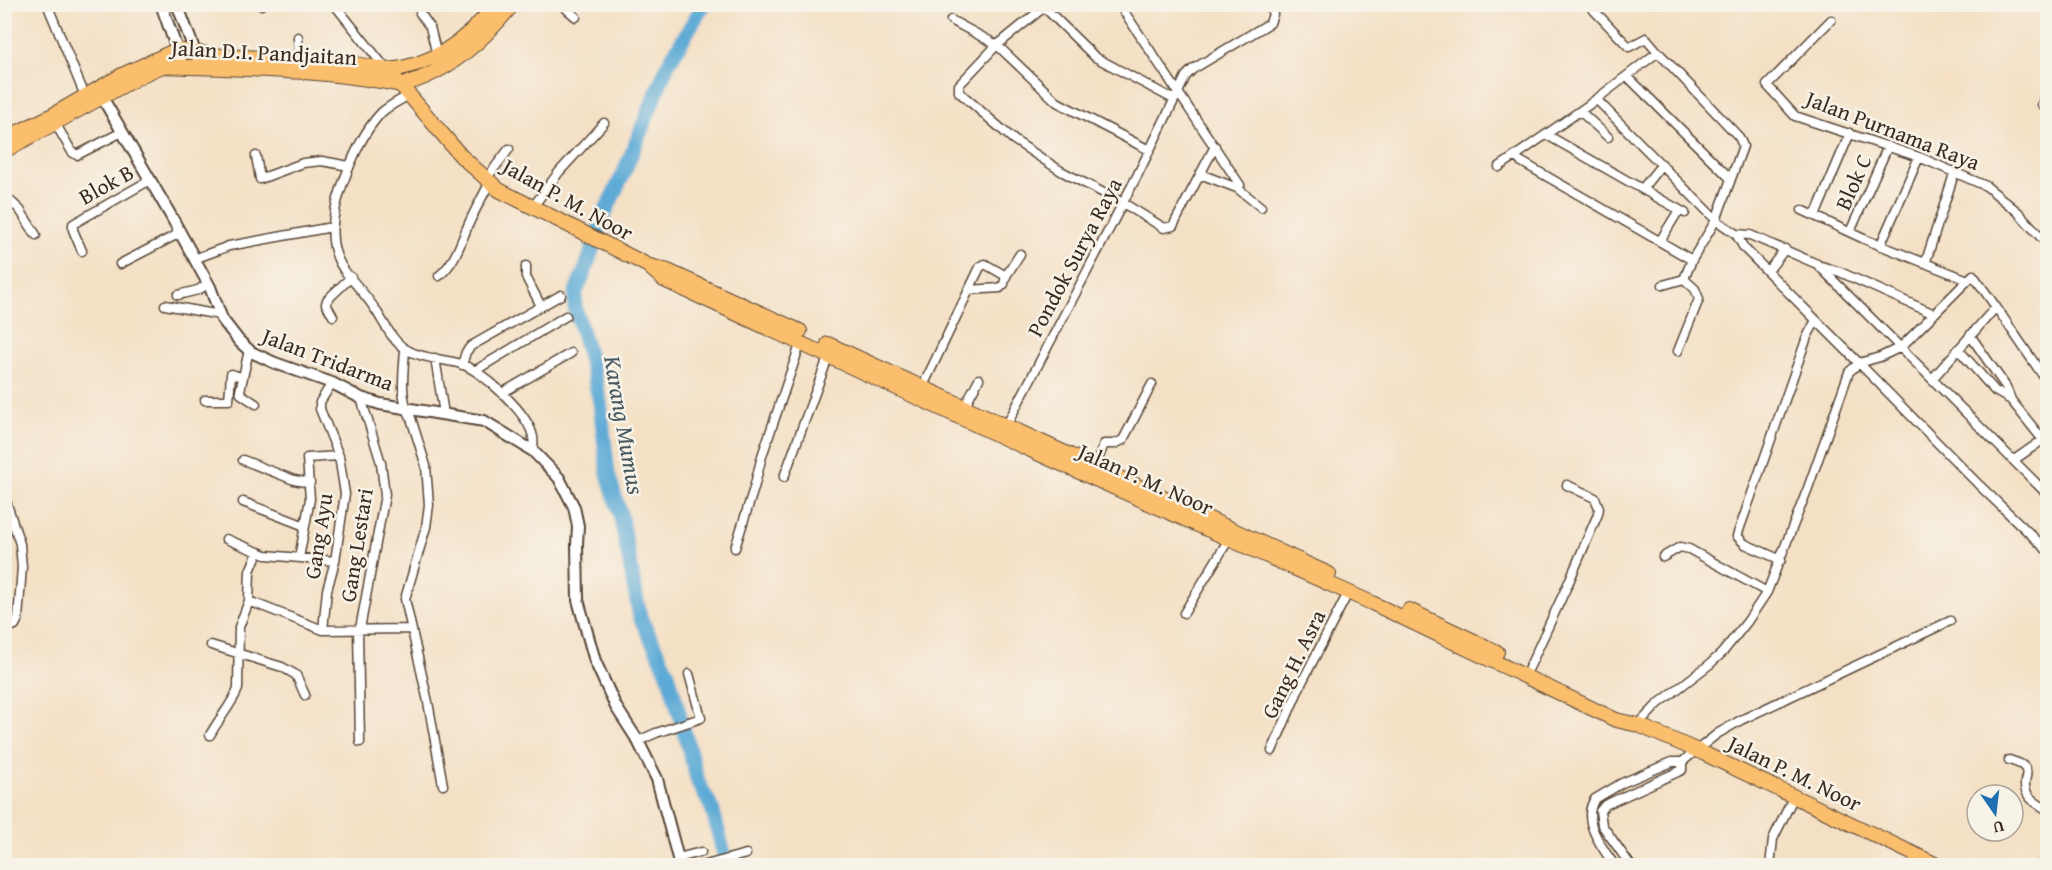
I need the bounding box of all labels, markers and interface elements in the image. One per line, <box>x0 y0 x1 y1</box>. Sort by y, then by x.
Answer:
street label: Jalan D.I. Pandjaitan <box>167 31 358 73</box>
street label: Jalan Purnama Raya <box>1799 81 1985 178</box>
street label: Jalan P. M. Noor <box>494 148 639 248</box>
street label: Blok C <box>1827 149 1879 215</box>
street label: Blok B <box>73 156 139 212</box>
street label: Pondok Surya Raya <box>1019 171 1130 342</box>
street label: Jalan Tridarma <box>255 318 399 399</box>
water label: Karang Mumus <box>595 352 654 497</box>
street label: Jalan P. M. Noor <box>1070 434 1219 523</box>
street label: Gang Lestari <box>331 486 381 604</box>
street label: Gang Ayu <box>295 491 341 581</box>
street label: Gang H. Asra <box>1253 604 1333 724</box>
street label: Jalan P. M. Noor <box>1720 726 1867 819</box>
north arrow <box>1965 783 2025 843</box>
text: U <box>1990 815 2007 841</box>

